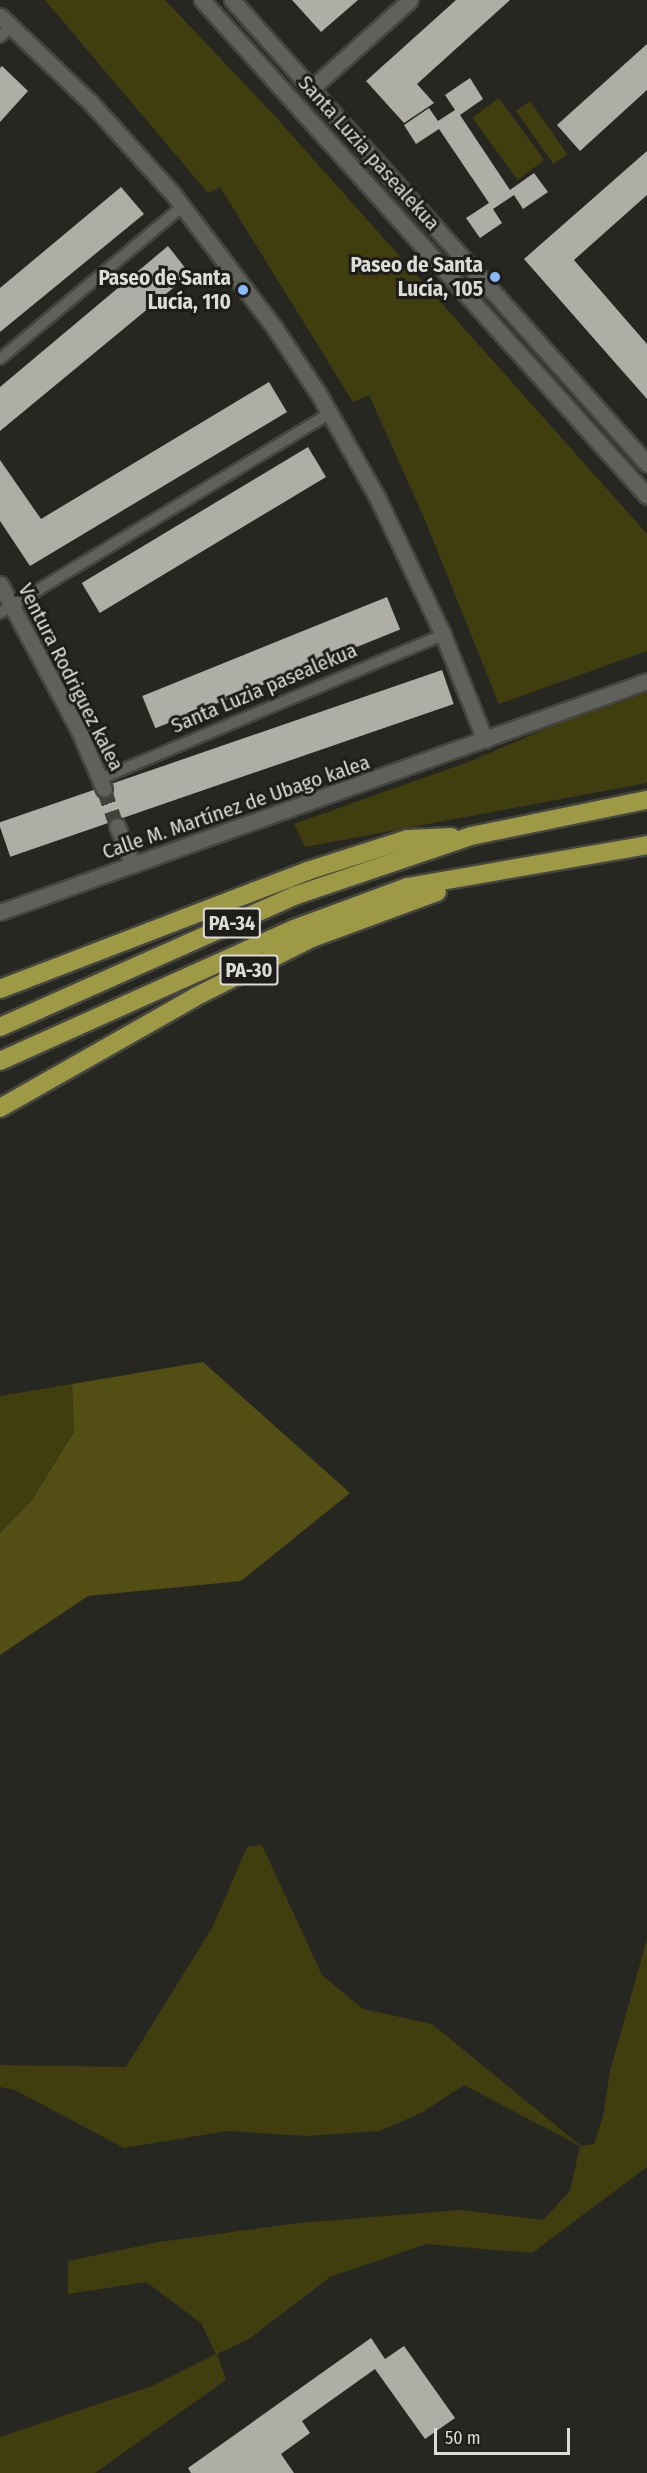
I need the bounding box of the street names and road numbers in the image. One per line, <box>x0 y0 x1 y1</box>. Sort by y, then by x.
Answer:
street label: Santa Luzia pasealekua <box>293 70 445 236</box>
street label: Ventura Rodriguez kalea <box>13 579 129 775</box>
street label: Santa Luzia pasealekua <box>167 637 361 739</box>
street label: Calle M. Martínez de Ubago kalea <box>99 749 373 865</box>
road number: PA-34 <box>202 906 262 940</box>
road number: PA-30 <box>219 953 279 987</box>

